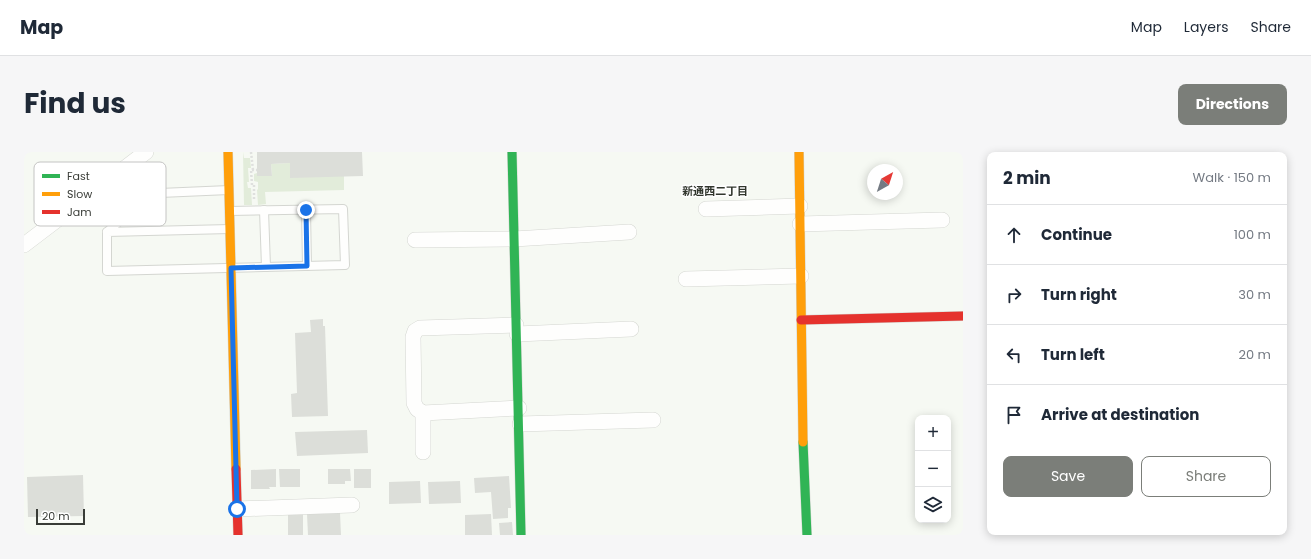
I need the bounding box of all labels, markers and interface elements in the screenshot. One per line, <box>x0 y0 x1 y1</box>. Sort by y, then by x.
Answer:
text: Map <box>20 14 63 41</box>
text: Map <box>1131 17 1162 37</box>
text: Layers <box>1184 17 1228 37</box>
text: Share <box>1250 17 1291 37</box>
text: Find us <box>24 84 126 123</box>
button: Directions <box>1178 84 1287 125</box>
legend <box>34 162 166 226</box>
north arrow <box>867 164 903 200</box>
text: 2 min <box>1003 166 1051 190</box>
text: Fast <box>67 168 90 184</box>
text: Walk · 150 m <box>1193 168 1271 187</box>
district label: 新通西二丁目 <box>682 183 748 199</box>
text: Slow <box>67 186 92 202</box>
route end <box>297 201 315 219</box>
text: Jam <box>67 204 92 220</box>
icon: ahead <box>1003 224 1025 246</box>
text: Continue <box>1041 224 1112 245</box>
text: 100 m <box>1234 225 1271 244</box>
icon: right <box>1003 284 1025 306</box>
text: Turn right <box>1041 284 1117 305</box>
text: 30 m <box>1238 285 1271 304</box>
icon: left <box>1003 344 1025 366</box>
text: Turn left <box>1041 344 1105 365</box>
text: 20 m <box>1238 345 1271 364</box>
icon: arrive <box>1003 404 1025 426</box>
text: Arrive at destination <box>1041 404 1199 425</box>
map controls <box>915 415 951 523</box>
button: + <box>915 415 951 451</box>
button: − <box>915 451 951 487</box>
button: Save <box>1003 456 1133 497</box>
button: Share <box>1141 456 1271 497</box>
button: layers <box>915 487 951 523</box>
route start <box>228 500 246 518</box>
scale bar <box>36 507 85 526</box>
text: 20 m <box>42 508 70 524</box>

